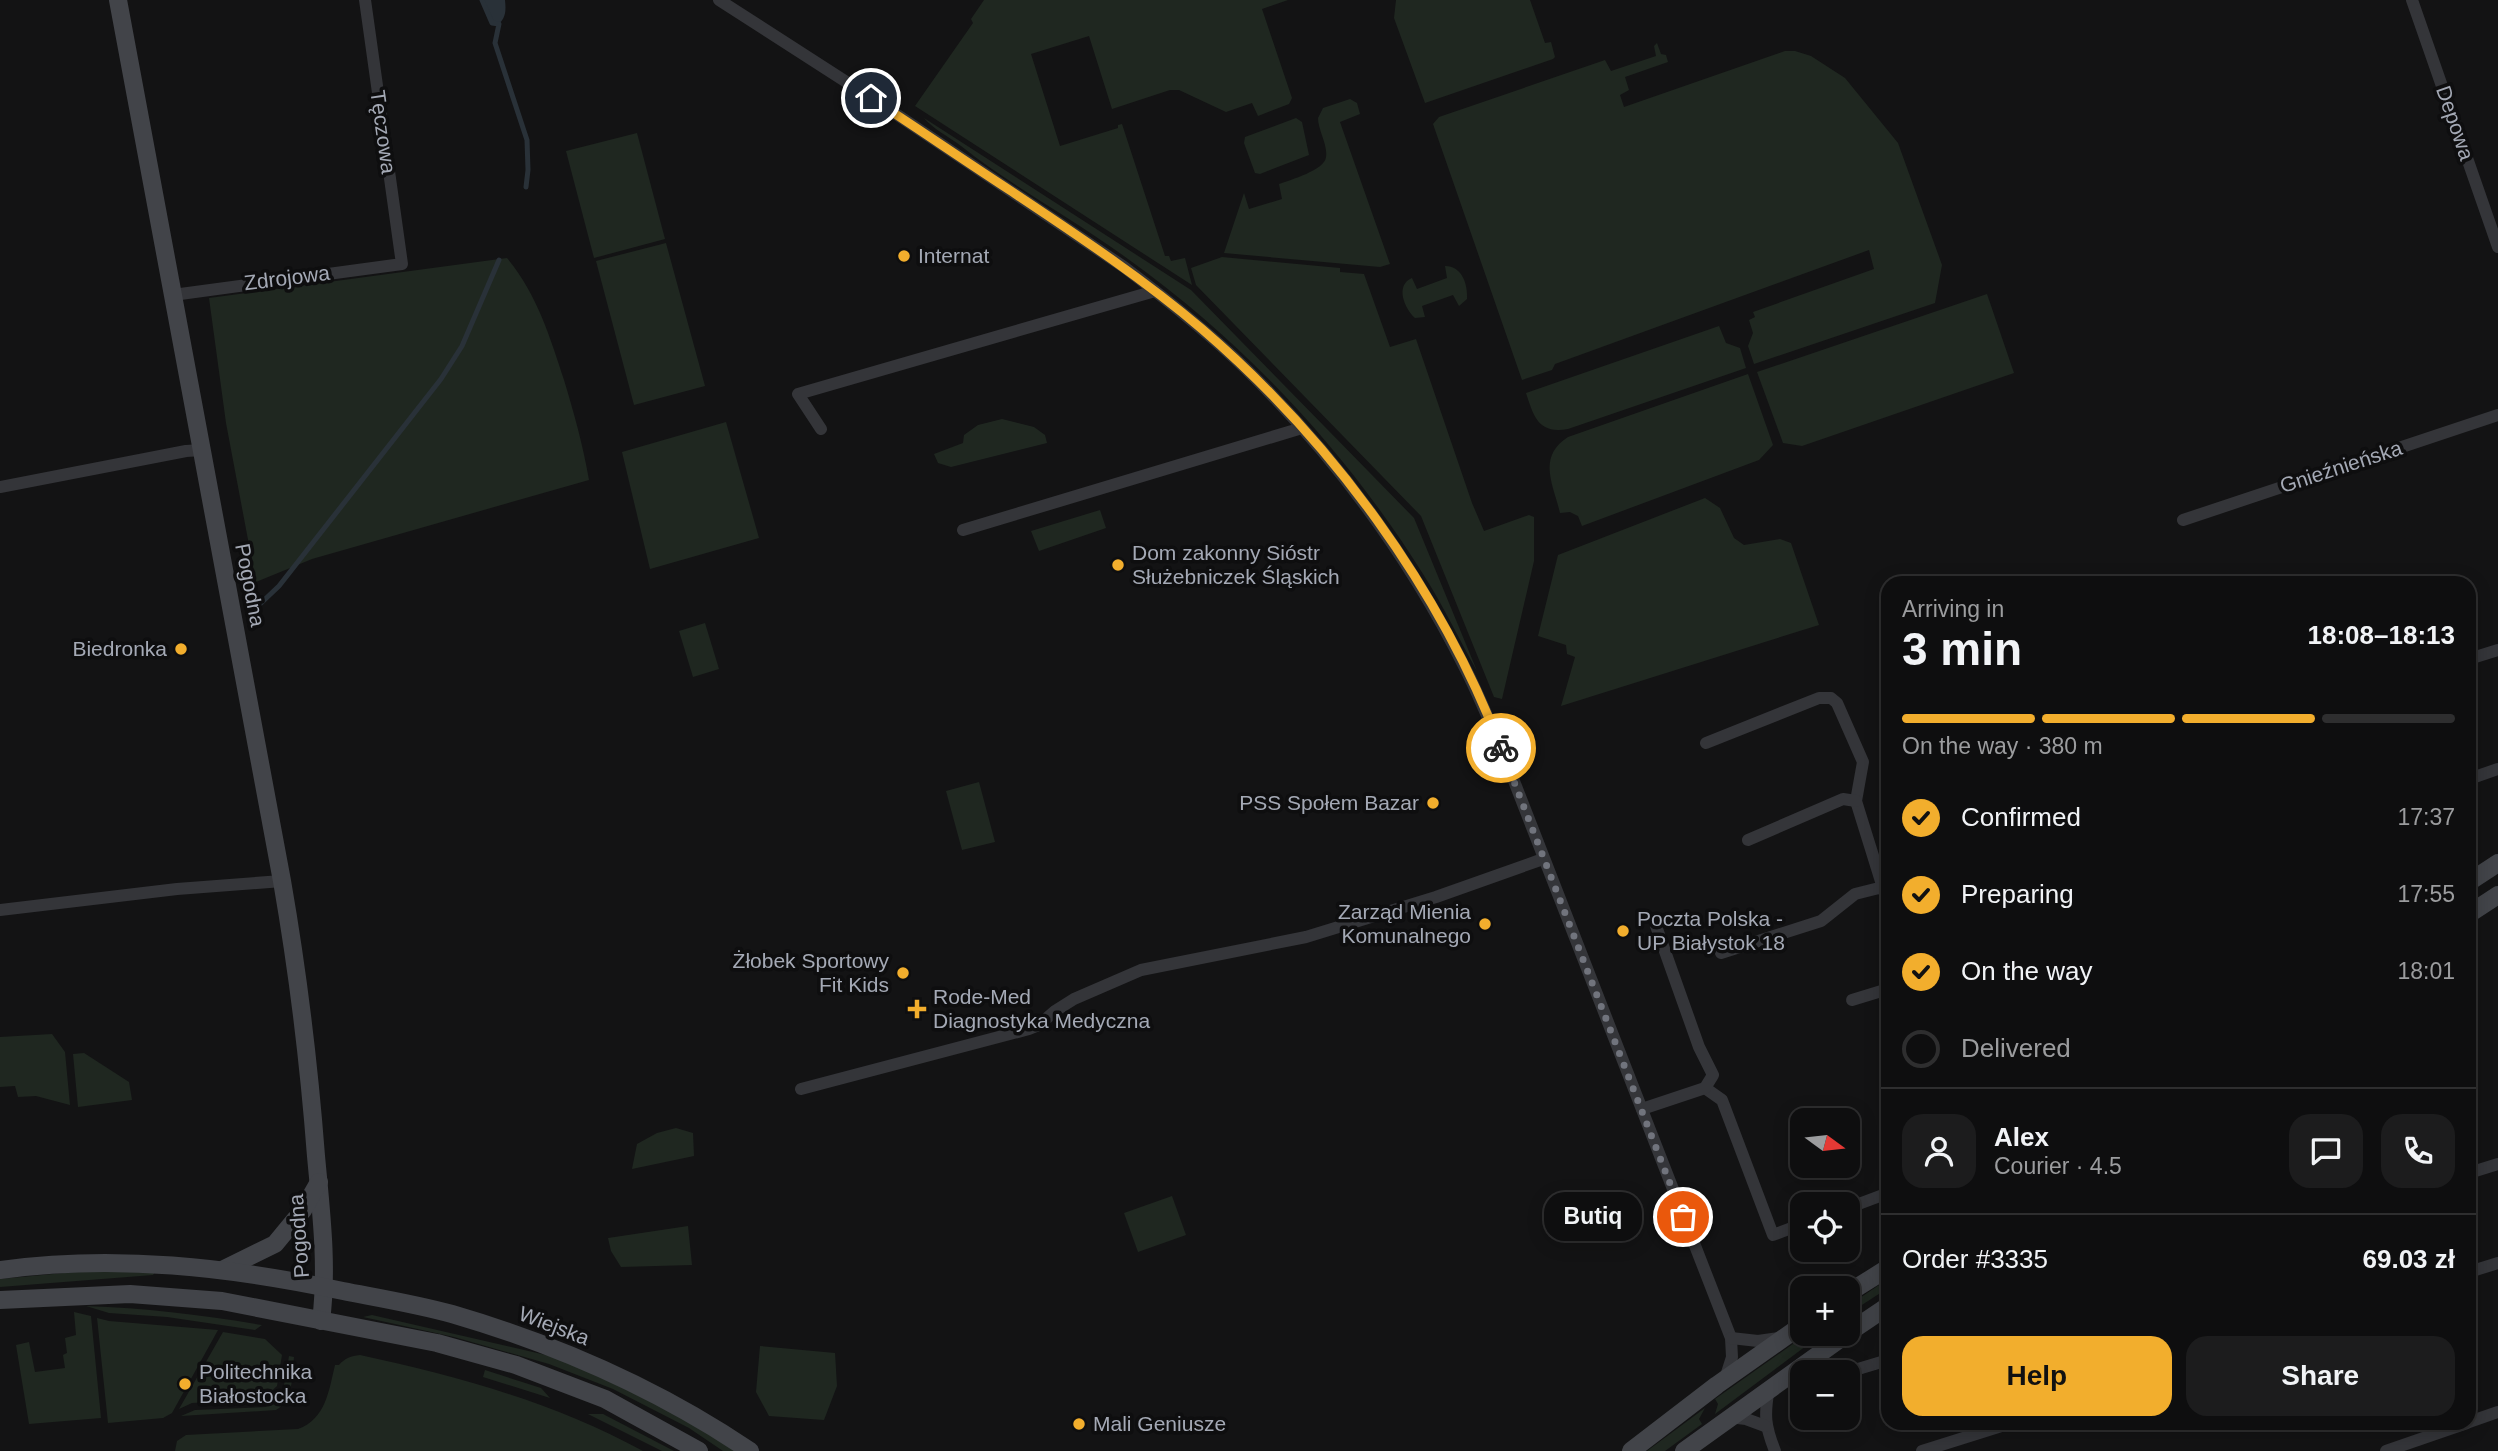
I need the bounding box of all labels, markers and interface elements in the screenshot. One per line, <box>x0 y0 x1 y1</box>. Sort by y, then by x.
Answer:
pin <box>841 68 901 128</box>
icon: home <box>852 79 890 117</box>
street label: Depowa <box>2432 83 2479 163</box>
street label: Tęczowa <box>366 89 401 175</box>
place label: Internat <box>918 244 989 267</box>
marker: Internat <box>896 248 912 264</box>
street label: Zdrojowa <box>243 261 332 294</box>
street label: Gnieźnieńska <box>2277 436 2405 497</box>
street label: Pogodna <box>231 541 270 629</box>
place label: Dom zakonny Sióstr Służebniczek Śląskich <box>1132 541 1340 588</box>
marker: Dom zakonny Sióstr Służebniczek Śląskich <box>1110 557 1126 573</box>
text: Arriving in <box>1902 596 2004 622</box>
text: 18:08–18:13 <box>2308 620 2455 650</box>
text: 3 min <box>1902 623 2022 675</box>
place label: Biedronka <box>72 637 167 660</box>
marker: Biedronka <box>173 641 189 657</box>
courier <box>1466 713 1536 783</box>
icon: bike <box>1482 729 1520 767</box>
text: On the way · 380 m <box>1902 733 2103 759</box>
place label: PSS Społem Bazar <box>1239 791 1419 814</box>
marker: PSS Społem Bazar <box>1425 795 1441 811</box>
icon: check <box>1902 799 1940 837</box>
text: Confirmed <box>1961 802 2081 832</box>
text: 17:37 <box>2397 804 2455 830</box>
icon: check <box>1902 876 1940 914</box>
text: Preparing <box>1961 879 2074 909</box>
text: 17:55 <box>2397 881 2455 907</box>
place label: Zarząd Mienia Komunalnego <box>1338 900 1471 947</box>
place label: Poczta Polska - UP Białystok 18 <box>1637 907 1785 954</box>
marker: Zarząd Mienia Komunalnego <box>1477 916 1493 932</box>
marker: Poczta Polska - UP Białystok 18 <box>1615 923 1631 939</box>
place label: Żłobek Sportowy Fit Kids <box>733 949 889 996</box>
icon: check <box>1902 953 1940 991</box>
text: On the way <box>1961 956 2093 986</box>
text: 18:01 <box>2397 958 2455 984</box>
marker: Żłobek Sportowy Fit Kids <box>895 965 911 981</box>
place label: Rode-Med Diagnostyka Medyczna <box>933 985 1150 1032</box>
marker: Rode-Med Diagnostyka Medyczna <box>907 999 927 1019</box>
text: Delivered <box>1961 1033 2071 1063</box>
north arrow <box>1790 1108 1860 1178</box>
map controls <box>1790 1108 1860 1430</box>
button: person <box>1902 1114 1976 1188</box>
button: chat <box>2289 1114 2363 1188</box>
button: phone <box>2381 1114 2455 1188</box>
text: Alex <box>1994 1122 2049 1152</box>
text: Courier · 4.5 <box>1994 1153 2122 1179</box>
pin <box>1653 1187 1713 1247</box>
callout: Butiq <box>1543 1192 1641 1242</box>
button: locate <box>1790 1192 1860 1262</box>
street label: Pogodna <box>284 1193 313 1279</box>
icon: bag <box>1664 1198 1702 1236</box>
text: Butiq <box>1564 1203 1622 1229</box>
text: Order #3335 <box>1902 1244 2048 1274</box>
text: 69.03 zł <box>2362 1244 2455 1274</box>
button: + <box>1790 1276 1860 1346</box>
street label: Wiejska <box>516 1302 593 1350</box>
button: Help <box>1902 1336 2172 1416</box>
button: Share <box>2186 1336 2455 1416</box>
place label: Politechnika Białostocka <box>199 1360 313 1407</box>
button: − <box>1790 1360 1860 1430</box>
marker: Politechnika Białostocka <box>177 1376 193 1392</box>
place label: Mali Geniusze <box>1093 1412 1226 1435</box>
marker: Mali Geniusze <box>1071 1416 1087 1432</box>

